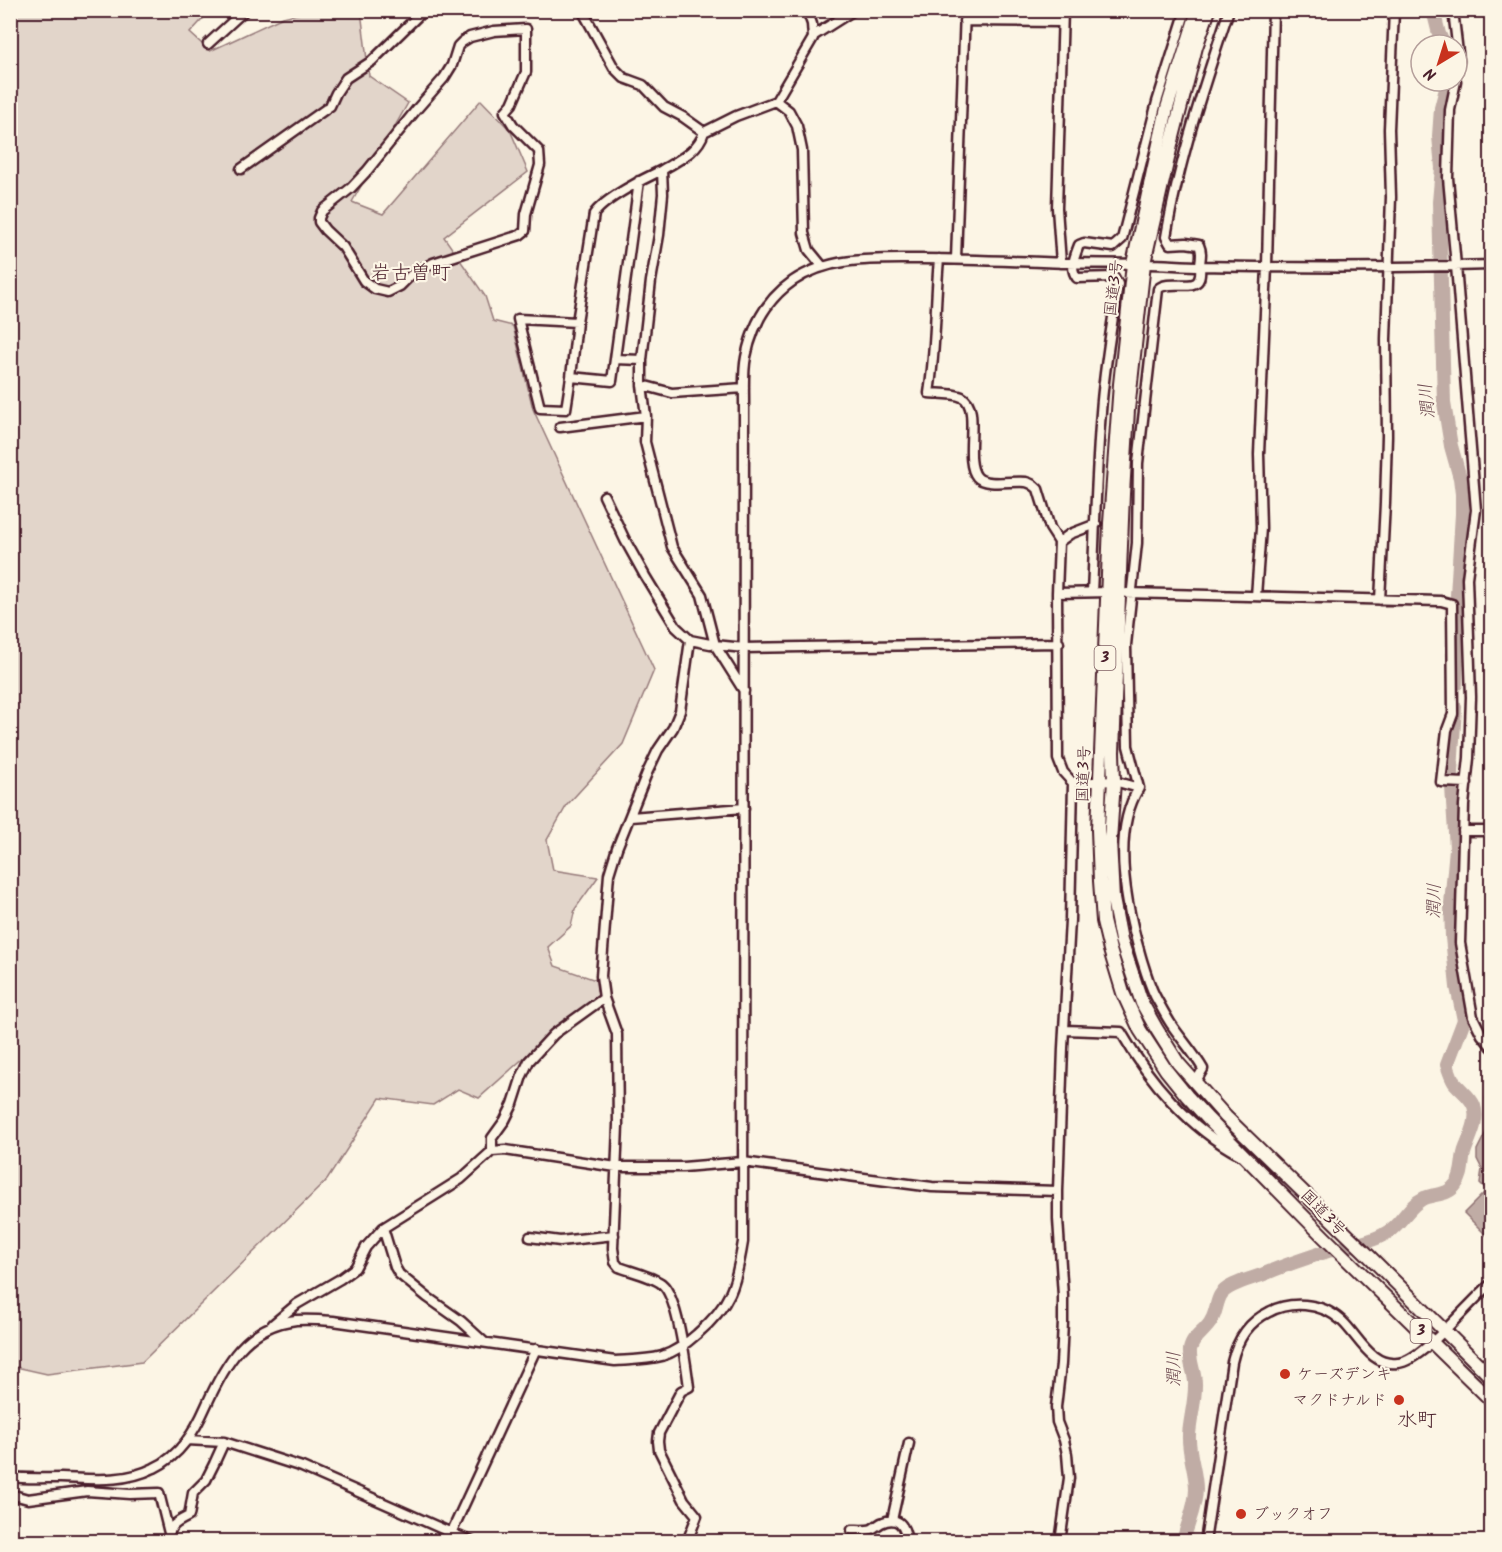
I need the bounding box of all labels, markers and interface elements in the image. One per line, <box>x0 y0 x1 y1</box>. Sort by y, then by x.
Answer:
north arrow <box>1409 33 1469 93</box>
text: N <box>1419 61 1442 87</box>
district label: 岩古曽町 <box>371 258 451 290</box>
street label: 国道3号 <box>1098 258 1130 318</box>
water label: 潤川 <box>1412 382 1444 420</box>
road number: 3 <box>1094 646 1116 670</box>
street label: 国道3号 <box>1071 745 1097 803</box>
water label: 潤川 <box>1420 883 1450 919</box>
street label: 国道3号 <box>1294 1184 1352 1242</box>
road number: 3 <box>1410 1319 1432 1343</box>
water label: 潤川 <box>1160 1351 1190 1387</box>
place label: ケーズデンキ <box>1297 1362 1392 1387</box>
marker: ケーズデンキ <box>1278 1367 1292 1381</box>
place label: マクドナルド <box>1292 1388 1387 1413</box>
marker: マクドナルド <box>1392 1393 1406 1407</box>
district label: 水町 <box>1397 1405 1437 1437</box>
place label: ブックオフ <box>1253 1502 1333 1527</box>
marker: ブックオフ <box>1234 1507 1248 1521</box>

